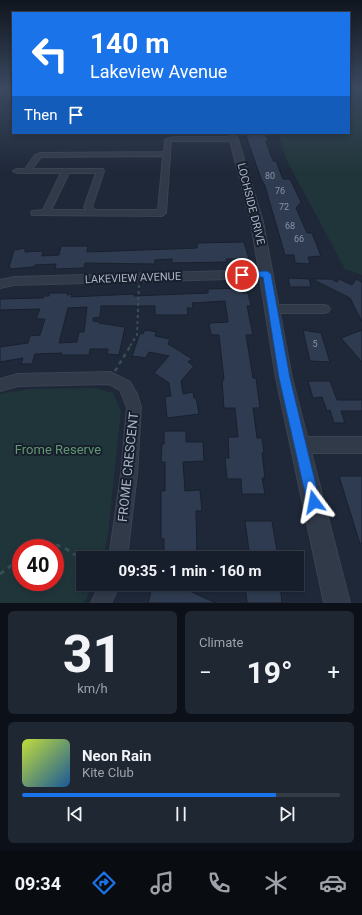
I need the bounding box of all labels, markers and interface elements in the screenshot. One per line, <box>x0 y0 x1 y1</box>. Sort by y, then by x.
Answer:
text: 140 m <box>90 27 169 60</box>
icon: left <box>24 28 76 80</box>
text: Lakeview Avenue <box>90 61 227 82</box>
icon: arrive <box>65 104 87 126</box>
text: Then <box>24 106 57 124</box>
street label: LOCHSIDE DRIVE <box>235 162 267 246</box>
house number: 80 <box>265 171 275 181</box>
house number: 76 <box>275 186 285 196</box>
house number: 72 <box>279 202 289 212</box>
house number: 68 <box>285 221 295 231</box>
house number: 66 <box>294 234 304 244</box>
pin <box>225 258 259 292</box>
icon: arrive <box>231 264 253 286</box>
street label: LAKEVIEW AVENUE <box>85 270 181 286</box>
house number: 5 <box>312 339 318 349</box>
street label: FROME CRESCENT <box>115 411 141 523</box>
park label: Frome Reserve <box>15 442 101 457</box>
position arrow <box>293 481 335 523</box>
speed limit sign: 40 <box>12 539 64 591</box>
text: 09:35 · 1 min · 160 m <box>119 562 261 580</box>
text: 31 <box>63 624 122 685</box>
text: Climate <box>199 635 243 650</box>
text: 19° <box>246 655 293 690</box>
text: − <box>199 660 212 685</box>
text: + <box>328 660 340 685</box>
text: km/h <box>77 681 108 696</box>
text: Neon Rain <box>82 747 151 765</box>
text: Kite Club <box>82 765 134 780</box>
icon: previous <box>64 803 86 825</box>
icon: pause <box>170 803 192 825</box>
icon: next <box>276 803 298 825</box>
icon: directions <box>90 869 118 897</box>
icon: music <box>148 869 176 897</box>
icon: phone <box>205 869 233 897</box>
icon: climate <box>262 869 290 897</box>
icon: car <box>319 869 347 897</box>
text: 09:34 <box>15 873 61 894</box>

